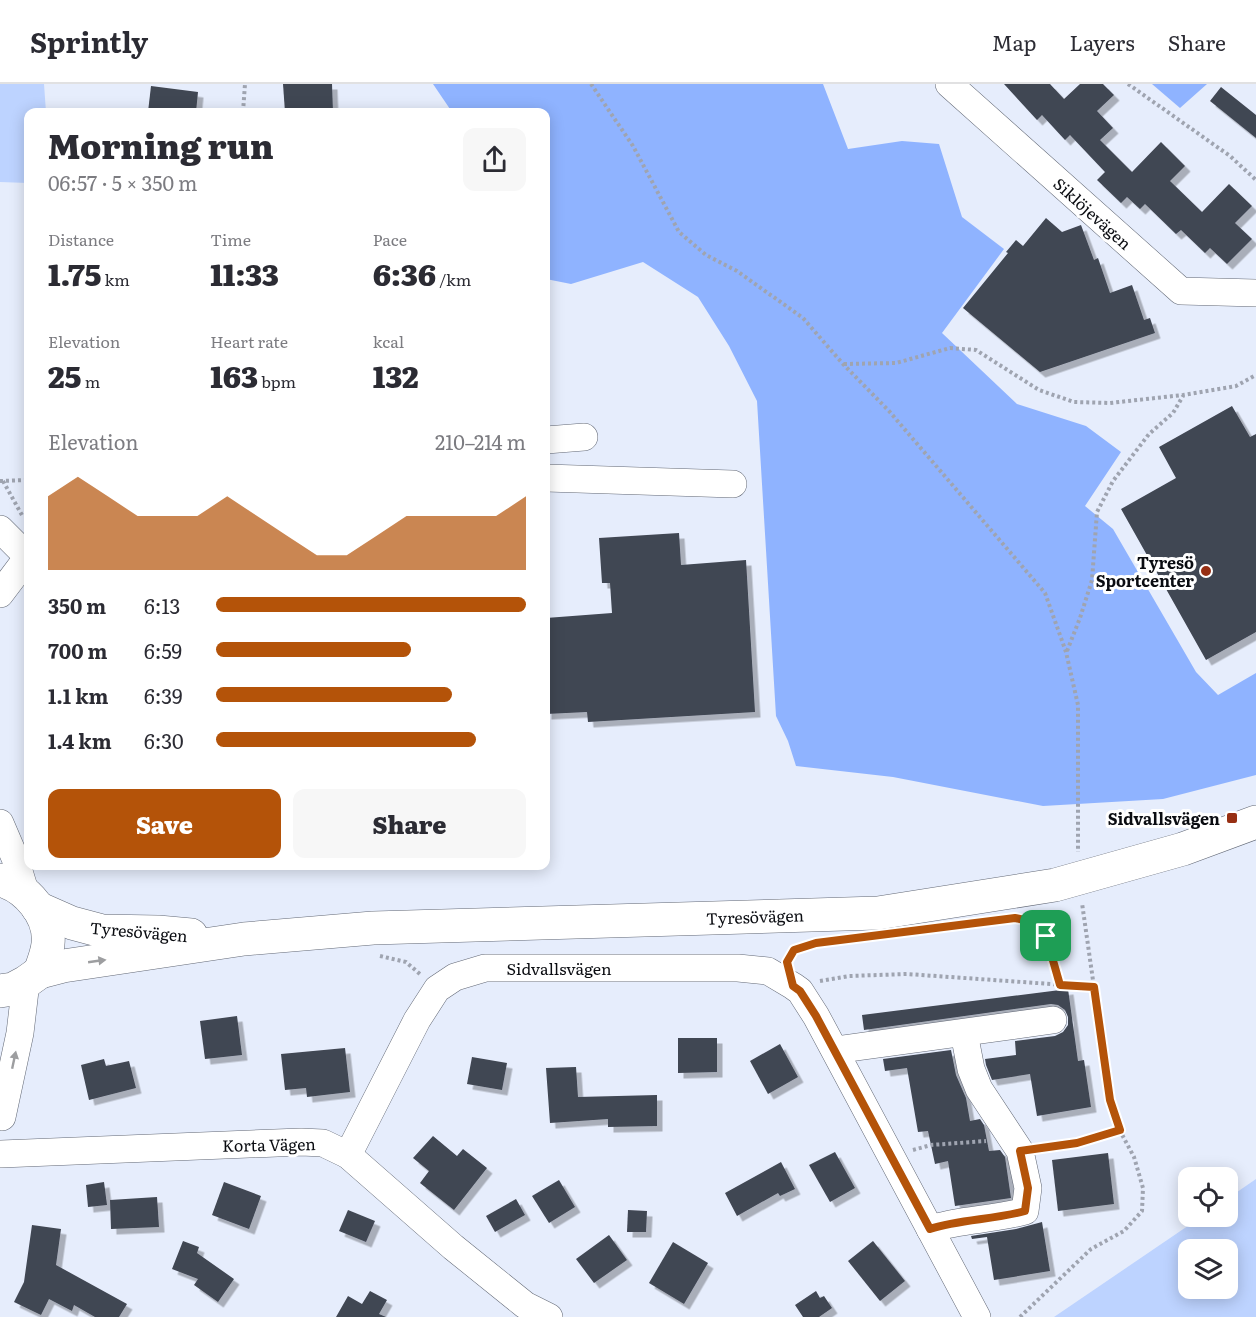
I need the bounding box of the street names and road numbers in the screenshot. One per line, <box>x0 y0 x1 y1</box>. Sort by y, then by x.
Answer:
street label: Siklöjevägen <box>1049 171 1138 255</box>
street label: Tyresövägen <box>706 902 805 930</box>
street label: Tyresövägen <box>89 915 189 947</box>
street label: Sidvallsvägen <box>506 956 612 980</box>
street label: Korta Vägen <box>222 1131 316 1157</box>

